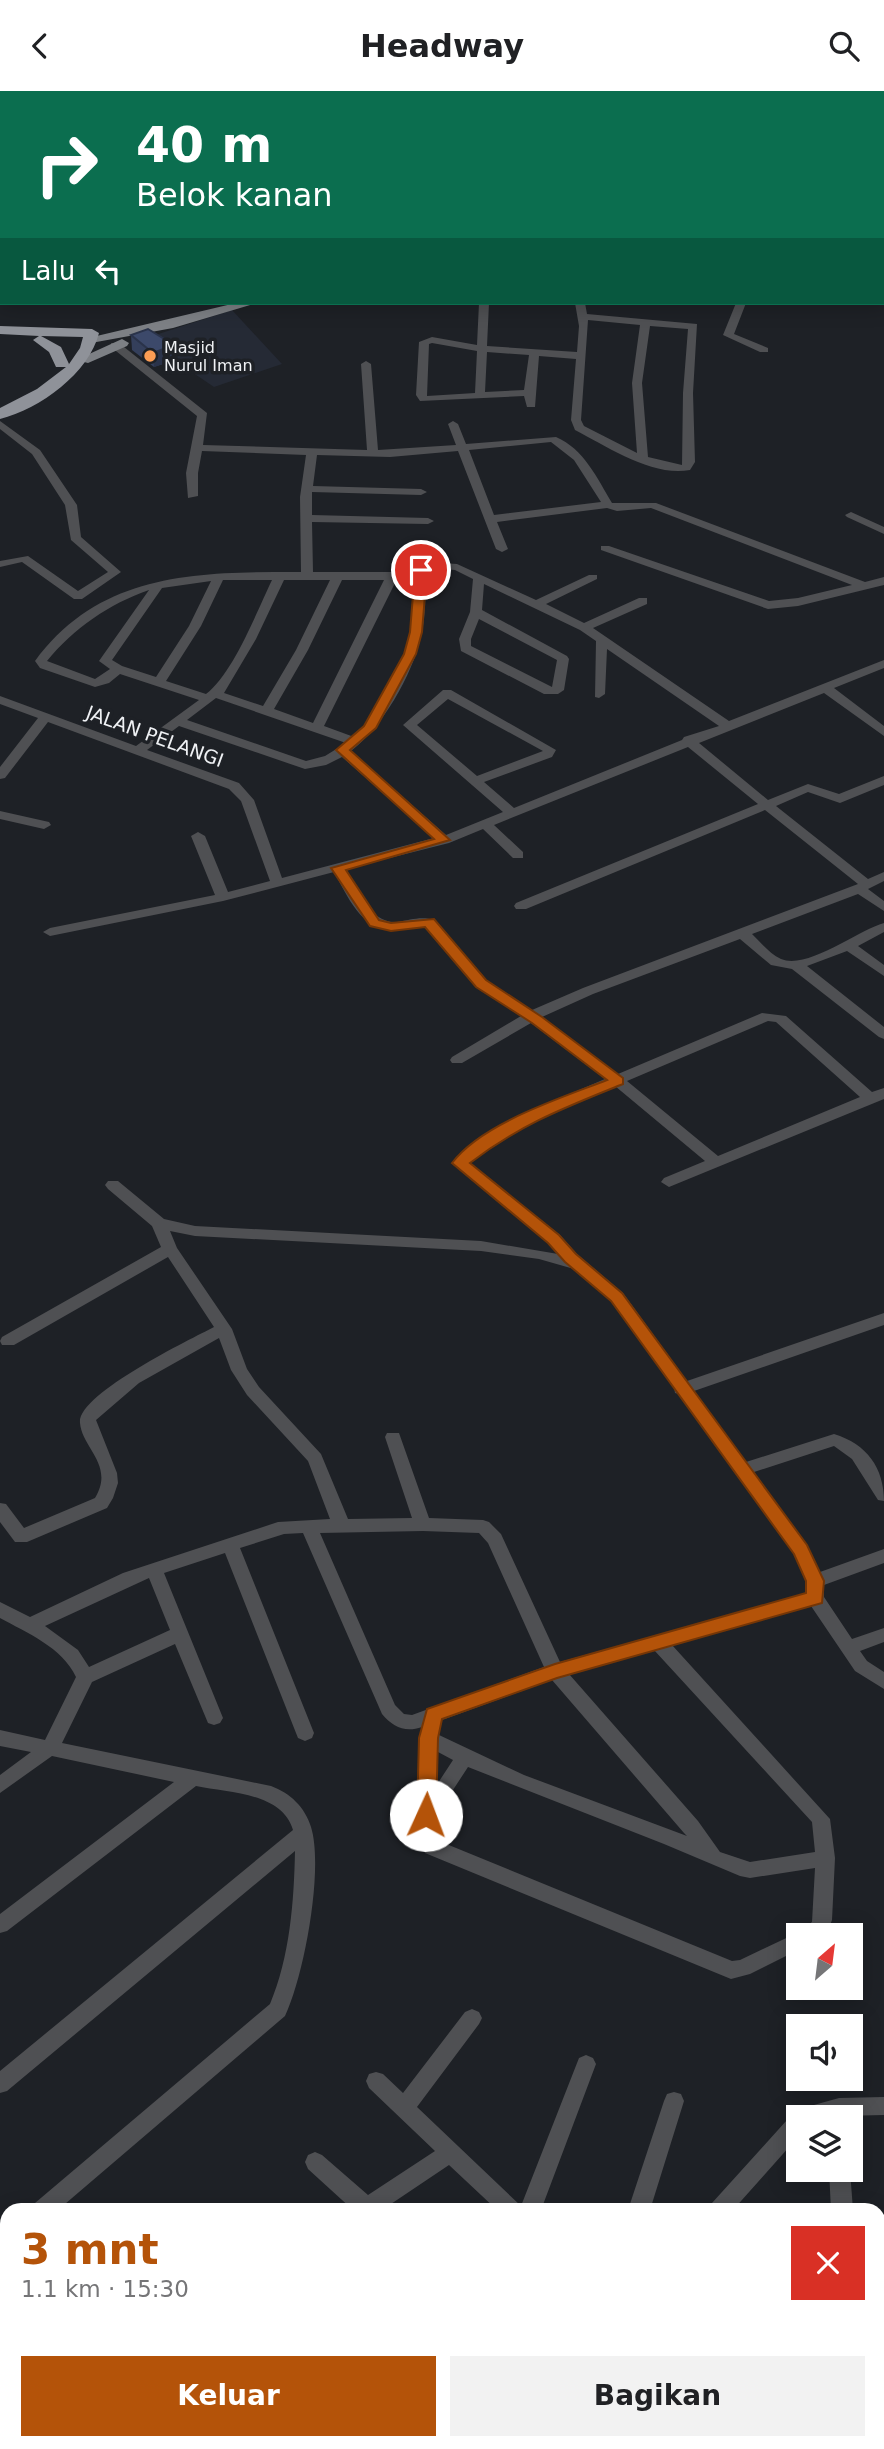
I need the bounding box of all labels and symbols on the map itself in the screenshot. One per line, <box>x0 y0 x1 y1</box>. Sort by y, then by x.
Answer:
place label: Masjid Nurul Iman <box>164 338 253 375</box>
marker: Masjid Nurul Iman <box>142 348 158 364</box>
pin <box>391 540 451 600</box>
street label: JALAN PELANGI <box>82 701 227 771</box>
position arrow <box>389 1778 463 1852</box>
north arrow <box>786 1923 863 2000</box>

